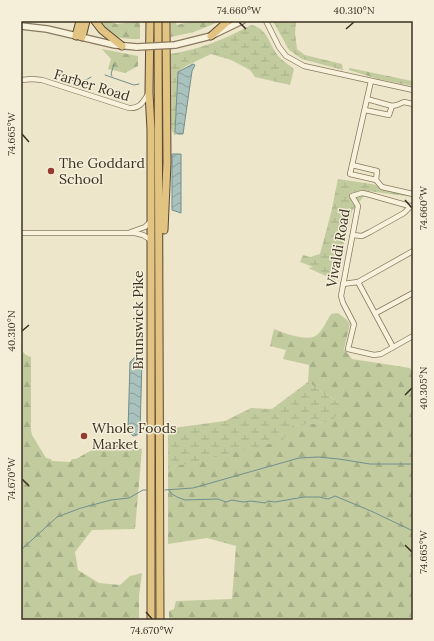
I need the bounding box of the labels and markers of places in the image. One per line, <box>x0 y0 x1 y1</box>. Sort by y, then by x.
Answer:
place label: The Goddard School <box>59 154 145 188</box>
marker: The Goddard School <box>46 166 56 176</box>
place label: Whole Foods Market <box>92 419 177 453</box>
marker: Whole Foods Market <box>79 431 89 441</box>

